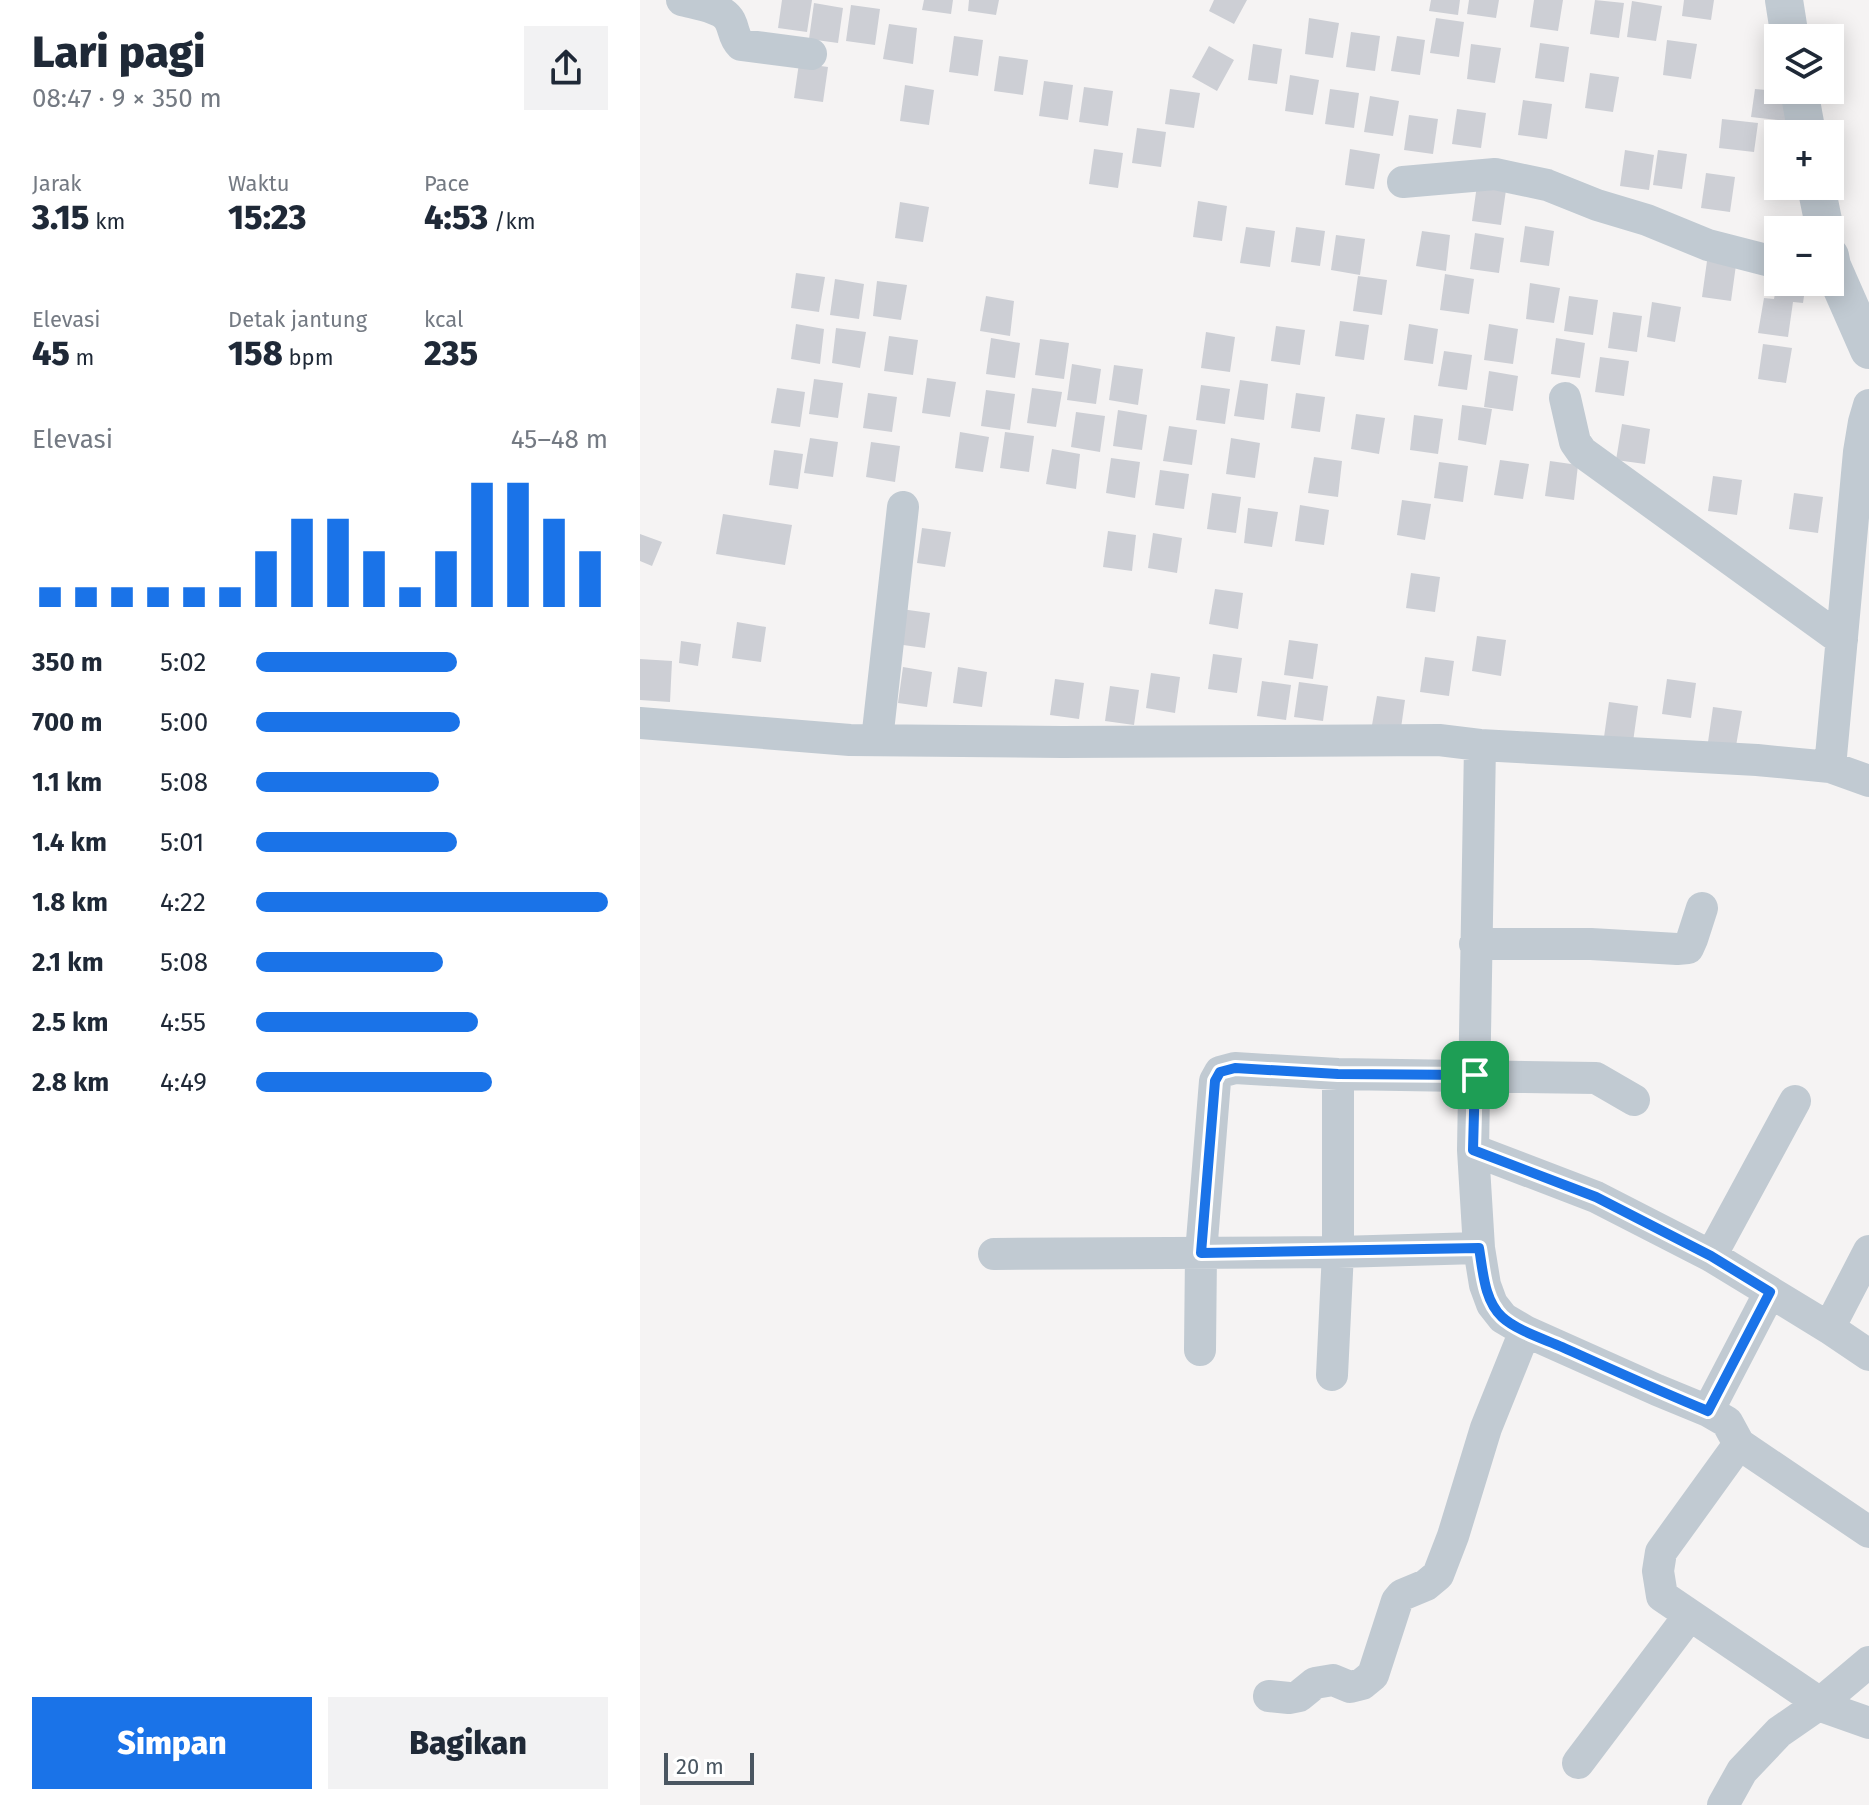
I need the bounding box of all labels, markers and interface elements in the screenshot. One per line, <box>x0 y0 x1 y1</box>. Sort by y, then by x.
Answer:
map controls <box>1764 24 1844 296</box>
button: layers <box>1764 24 1844 104</box>
text: Lari pagi <box>32 26 206 79</box>
button: share <box>524 26 608 110</box>
text: 08:47 · 9 × 350 m <box>32 83 222 114</box>
button: + <box>1764 120 1844 200</box>
text: Jarak <box>32 170 82 197</box>
text: Waktu <box>228 170 290 197</box>
text: Pace <box>424 170 470 197</box>
text: 3.15 <box>32 197 89 238</box>
text: 15:23 <box>228 197 306 238</box>
text: 4:53 <box>424 197 488 238</box>
text: km <box>89 208 125 235</box>
text: /km <box>488 208 536 235</box>
button: − <box>1764 216 1844 296</box>
text: Elevasi <box>32 306 101 333</box>
text: Detak jantung <box>228 306 367 333</box>
text: kcal <box>424 306 464 333</box>
text: 45 <box>32 333 70 374</box>
text: 158 <box>228 333 283 374</box>
text: 235 <box>424 333 478 374</box>
text: m <box>70 344 94 371</box>
text: bpm <box>283 344 334 371</box>
text: Elevasi <box>32 424 113 455</box>
text: 45–48 m <box>511 424 608 455</box>
text: 350 m <box>32 647 103 678</box>
text: 5:02 <box>160 647 206 678</box>
text: 700 m <box>32 707 102 738</box>
text: 5:00 <box>160 707 208 738</box>
text: 1.1 km <box>32 767 102 798</box>
text: 5:08 <box>160 767 208 798</box>
text: 1.4 km <box>32 827 107 858</box>
text: 5:01 <box>160 827 204 858</box>
text: 1.8 km <box>32 887 108 918</box>
text: 4:22 <box>160 887 206 918</box>
text: 2.1 km <box>32 947 104 978</box>
text: 5:08 <box>160 947 208 978</box>
text: 2.5 km <box>32 1007 108 1038</box>
text: 4:55 <box>160 1007 206 1038</box>
pin <box>1441 1041 1509 1109</box>
icon: arrive <box>1453 1053 1497 1097</box>
text: 2.8 km <box>32 1067 109 1098</box>
text: 4:49 <box>160 1067 207 1098</box>
button: Simpan <box>32 1697 312 1789</box>
button: Bagikan <box>328 1697 608 1789</box>
scale bar <box>664 1749 754 1785</box>
text: 20 m <box>676 1753 724 1780</box>

